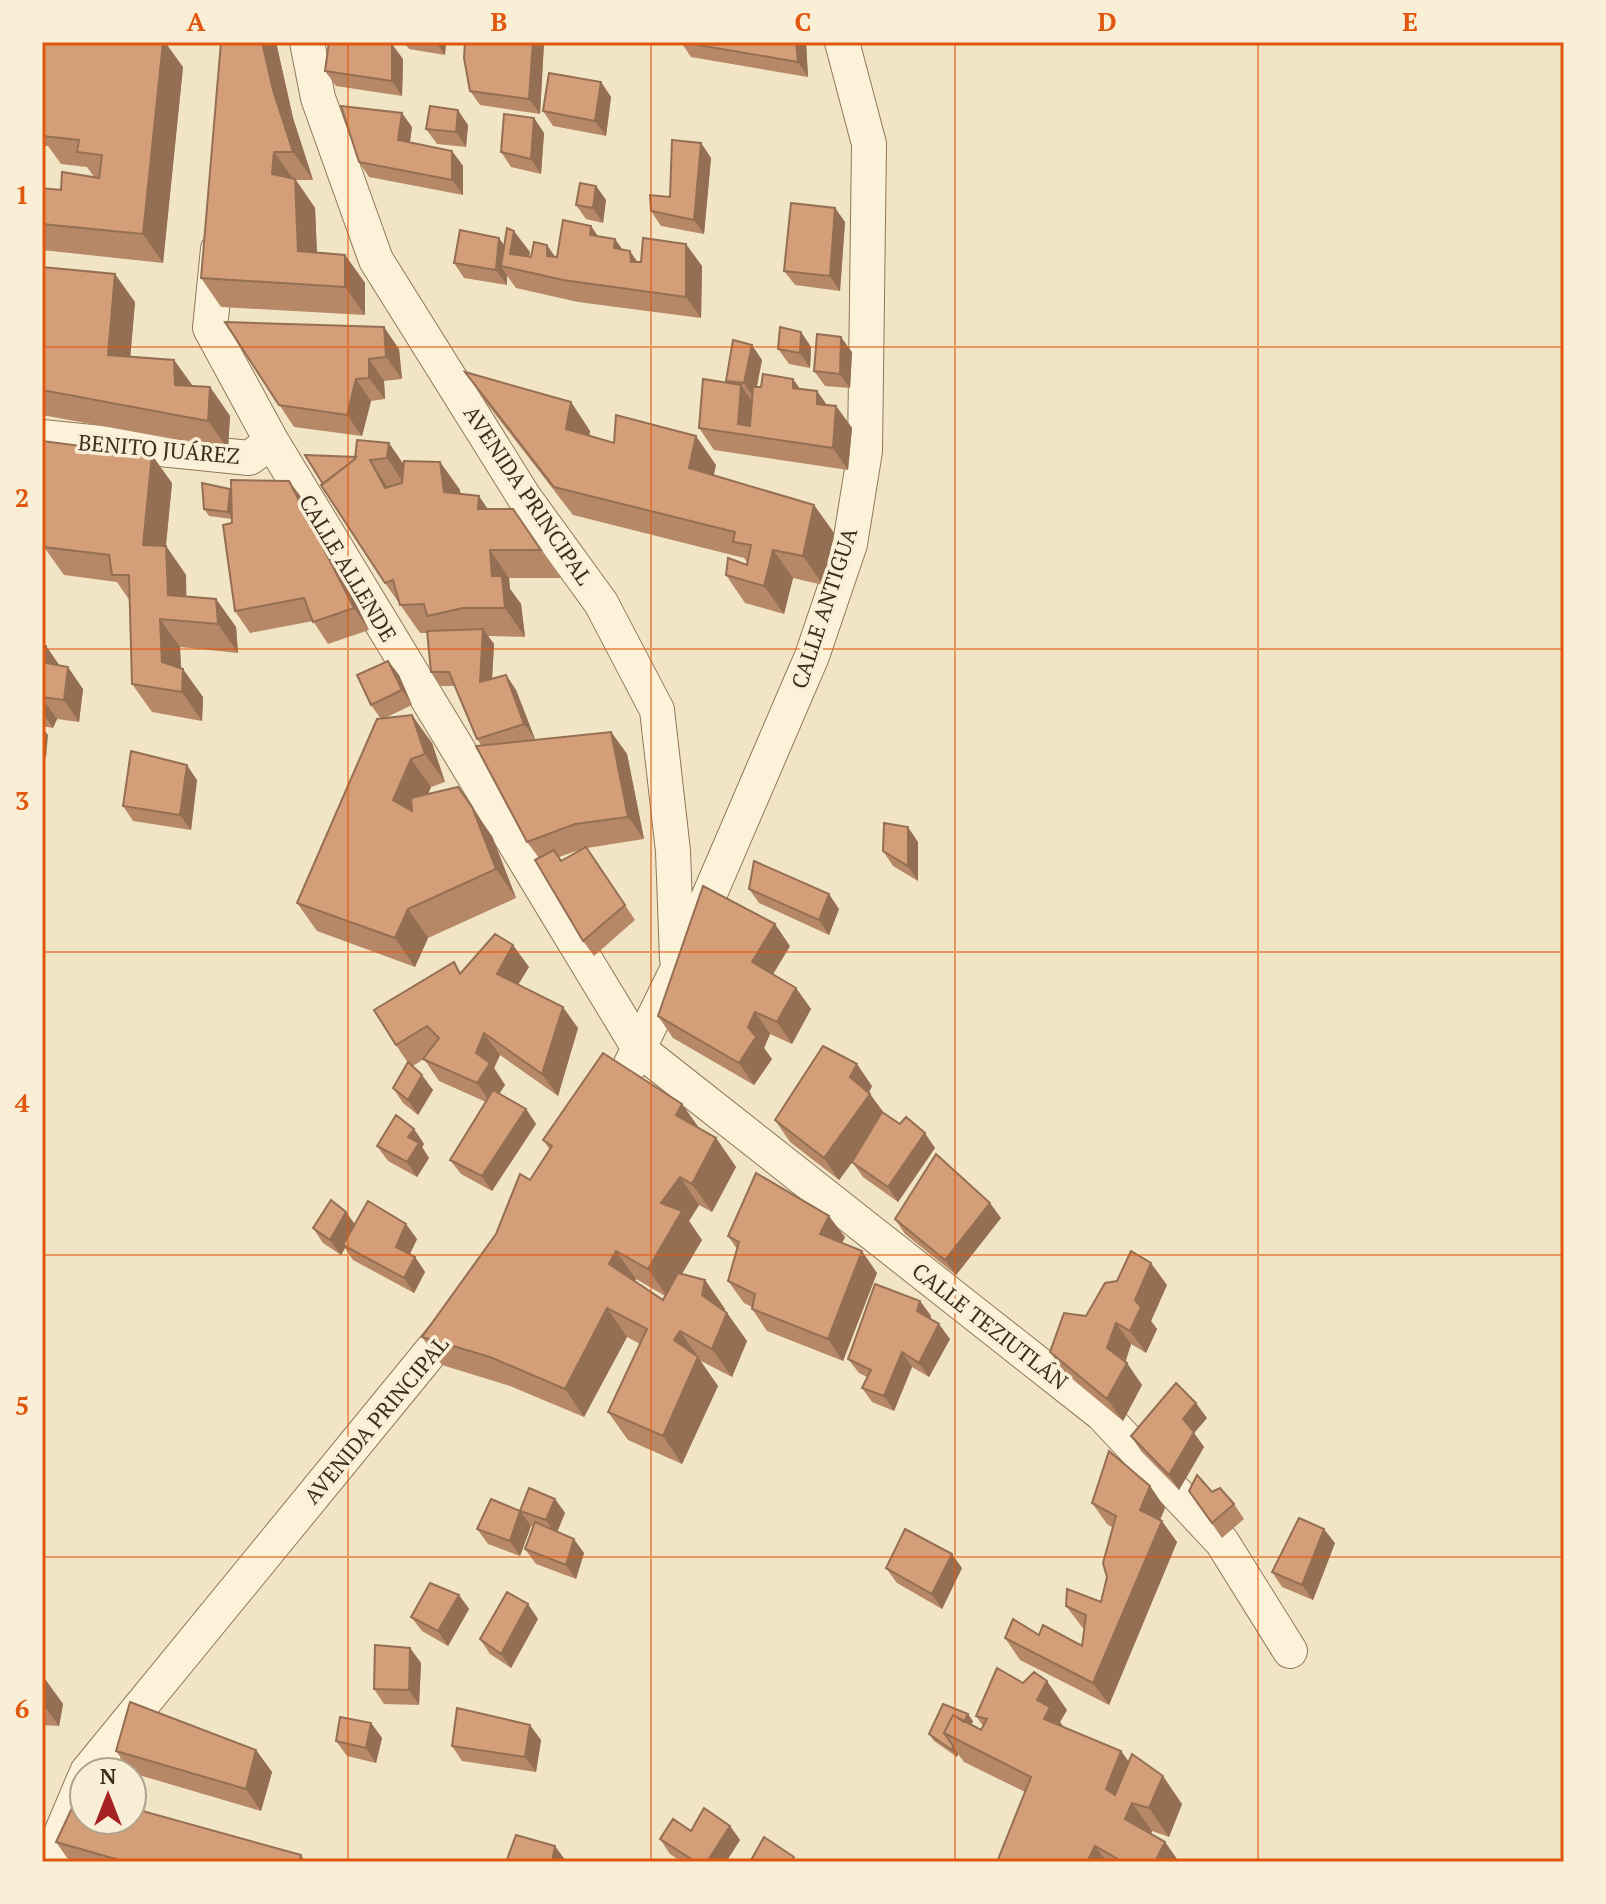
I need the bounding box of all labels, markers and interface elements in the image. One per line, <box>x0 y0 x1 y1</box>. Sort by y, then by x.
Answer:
text: A <box>187 4 206 38</box>
text: B <box>491 4 507 38</box>
text: C <box>795 4 811 38</box>
text: D <box>1097 4 1117 38</box>
text: E <box>1402 4 1418 38</box>
text: 1 <box>15 177 29 211</box>
street label: AVENIDA PRINCIPAL <box>458 399 599 590</box>
street label: BENITO JUÁREZ <box>77 427 241 470</box>
text: 2 <box>15 480 29 514</box>
street label: CALLE ALLENDE <box>293 489 404 647</box>
street label: CALLE ANTIGUA <box>784 523 864 692</box>
text: 3 <box>15 783 29 817</box>
text: 4 <box>15 1085 30 1119</box>
street label: CALLE TEZIUTLÁN <box>906 1256 1074 1396</box>
street label: AVENIDA PRINCIPAL <box>297 1330 454 1510</box>
text: 5 <box>15 1388 29 1422</box>
text: 6 <box>15 1691 29 1725</box>
north arrow <box>68 1756 148 1836</box>
text: N <box>100 1761 117 1790</box>

